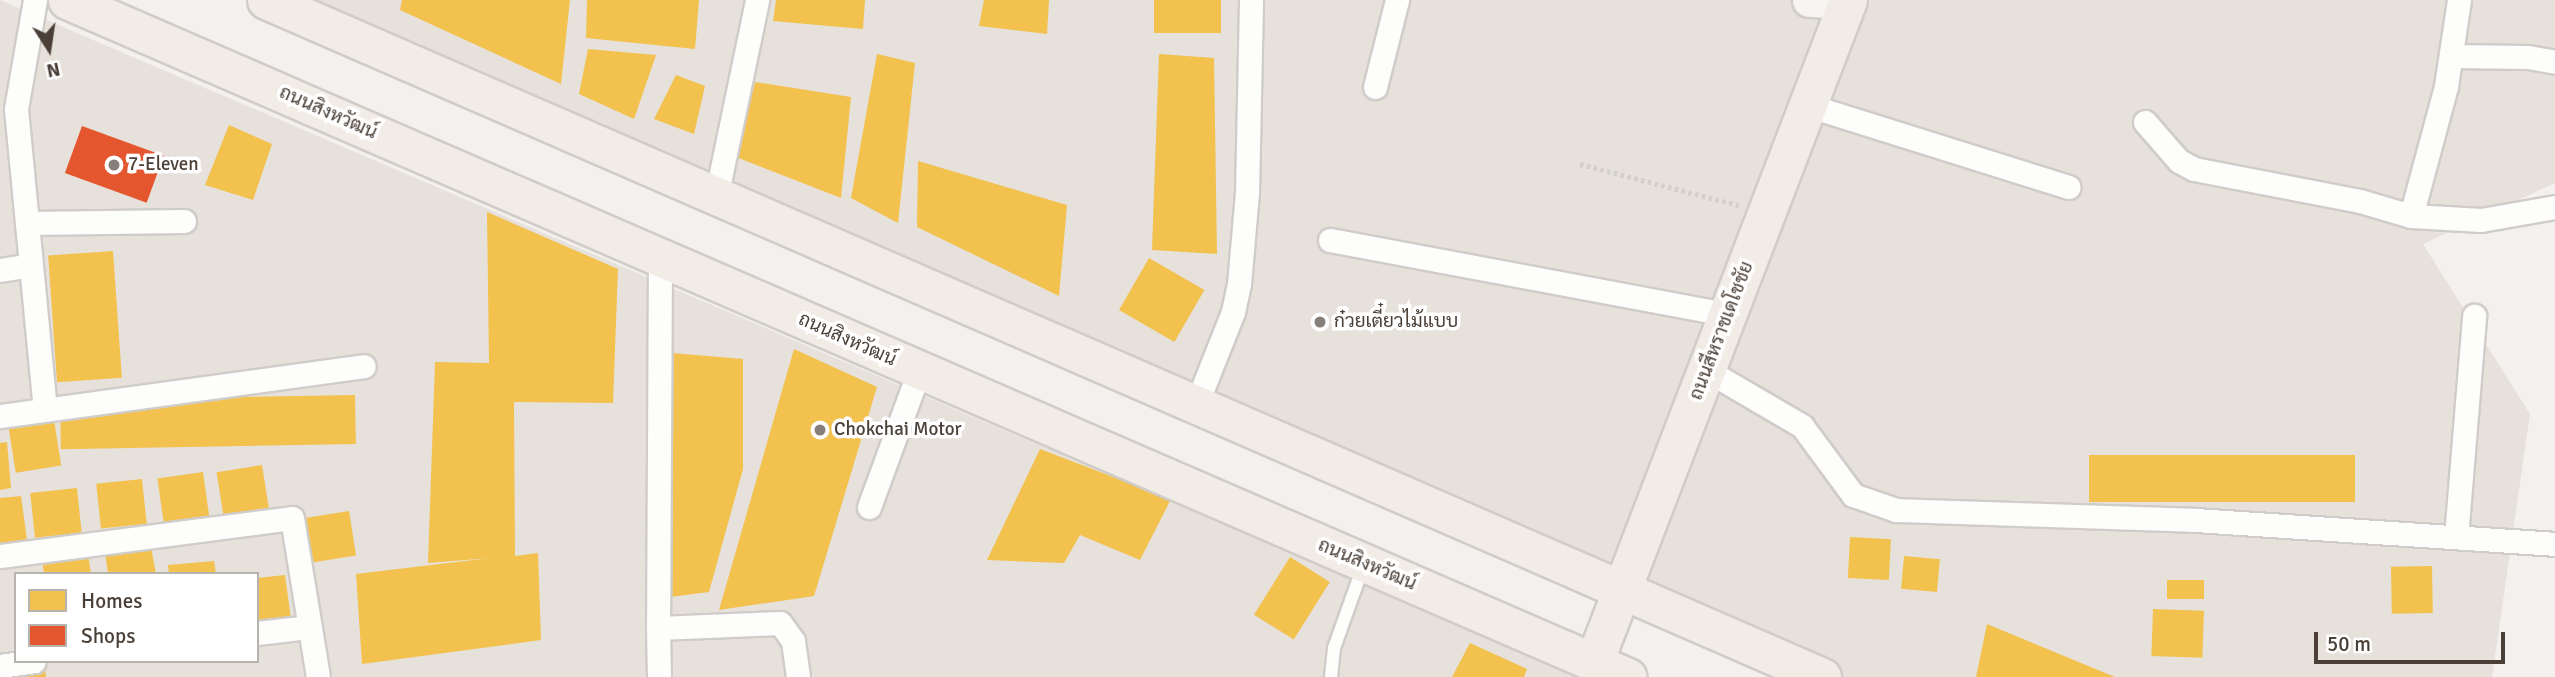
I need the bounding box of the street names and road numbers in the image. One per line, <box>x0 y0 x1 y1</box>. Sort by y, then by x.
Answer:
street label: ถนนสิงหวัฒน์ <box>276 81 380 145</box>
street label: ถนนสีหราชเดโชชัย <box>1685 259 1759 403</box>
street label: ถนนสิงหวัฒน์ <box>795 308 899 372</box>
street label: ถนนสิงหวัฒน์ <box>1314 534 1420 596</box>

